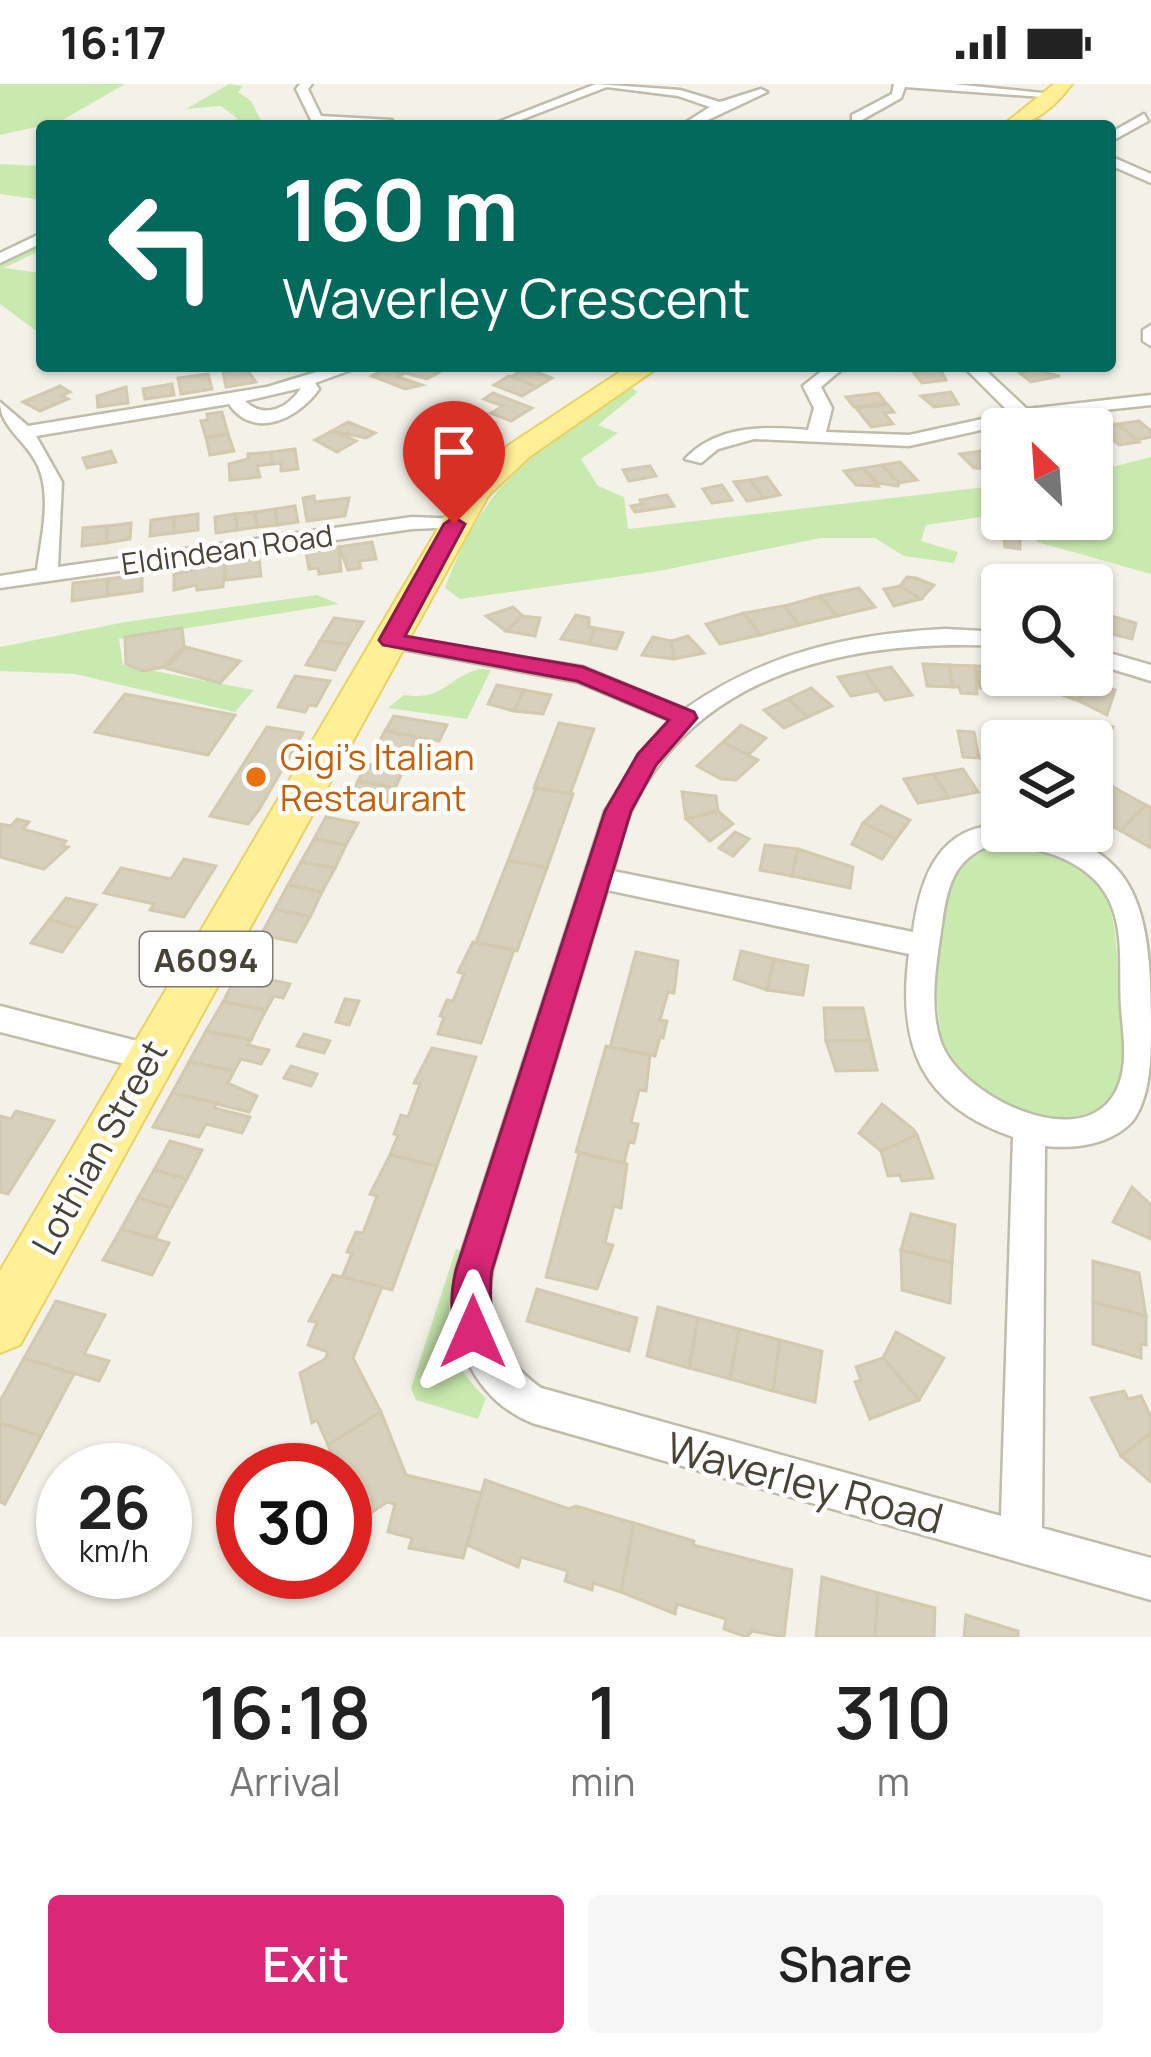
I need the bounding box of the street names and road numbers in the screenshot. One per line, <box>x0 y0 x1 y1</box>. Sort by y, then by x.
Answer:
street label: Eldindean Road <box>119 514 335 584</box>
road number: A6094 <box>140 932 272 986</box>
street label: Lothian Street <box>20 1031 178 1263</box>
street label: Waverley Road <box>660 1417 950 1547</box>

